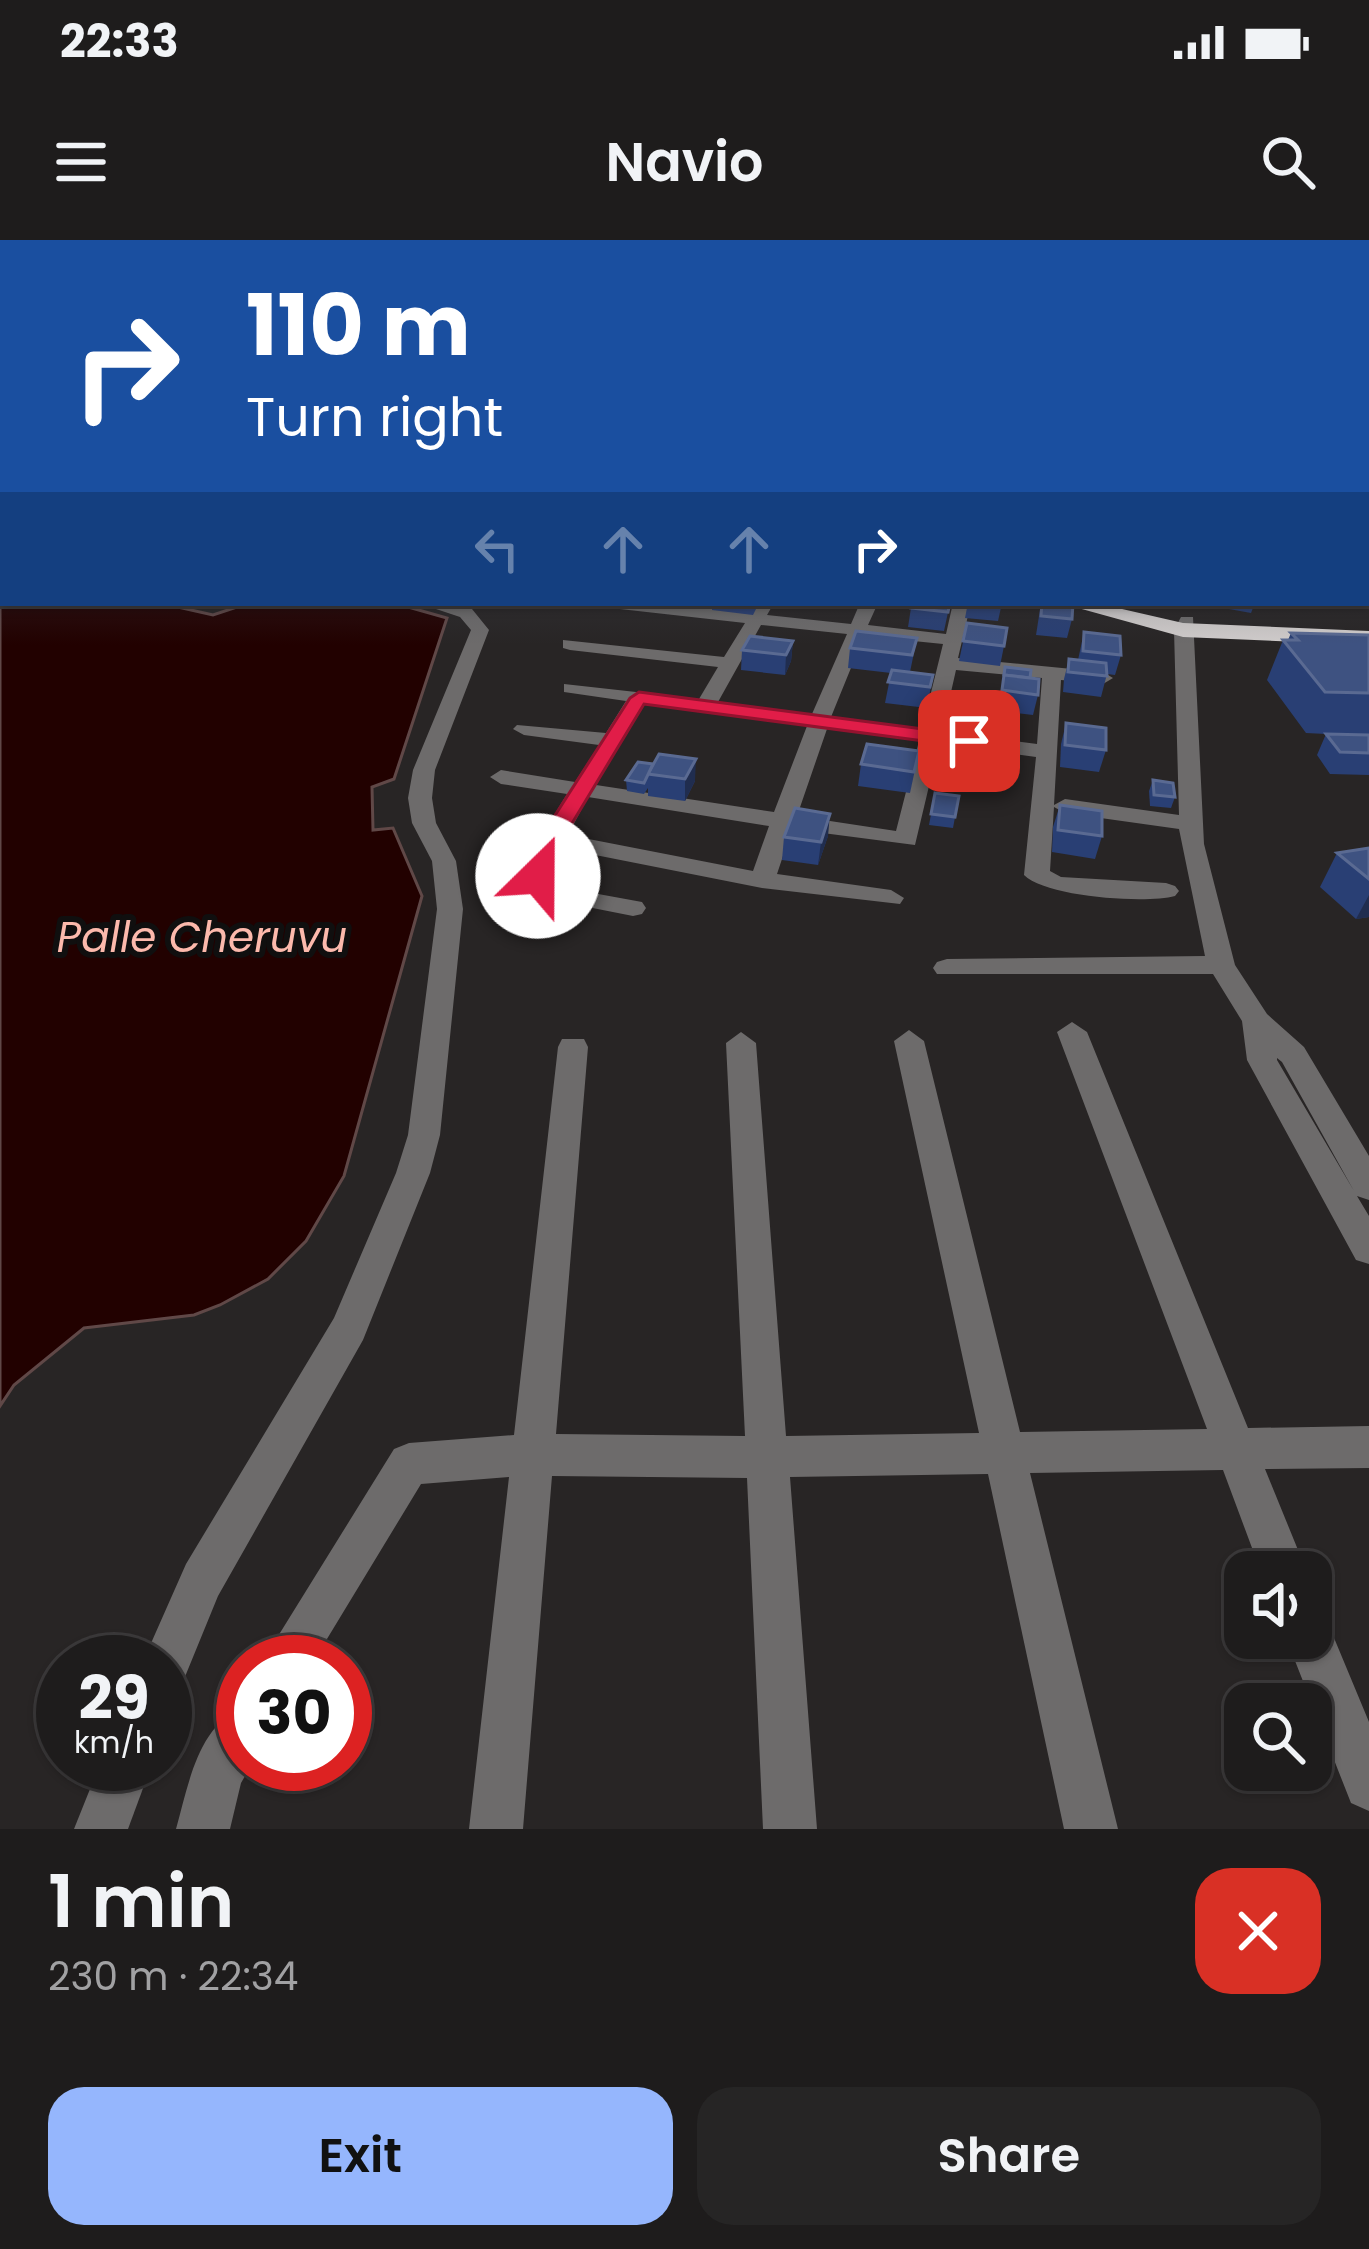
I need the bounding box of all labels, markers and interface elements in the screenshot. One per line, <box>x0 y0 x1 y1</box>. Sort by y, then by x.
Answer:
text: 22:33 <box>60 10 179 73</box>
text: Navio <box>605 124 764 200</box>
icon: menu <box>48 129 114 195</box>
icon: search <box>1255 129 1321 195</box>
text: 110 m <box>246 267 471 384</box>
icon: right <box>48 288 204 444</box>
text: Turn right <box>246 379 503 455</box>
icon: left <box>464 516 530 582</box>
icon: ahead <box>590 516 656 582</box>
icon: ahead <box>716 516 782 582</box>
icon: right <box>842 516 908 582</box>
pin <box>918 690 1020 792</box>
icon: arrive <box>936 708 1002 774</box>
position arrow <box>475 813 601 939</box>
water label: Palle Cheruvu <box>57 908 347 967</box>
map controls <box>1224 1551 1332 1791</box>
button: sound <box>1224 1551 1332 1659</box>
speed limit sign: 30 <box>216 1635 372 1791</box>
text: 29 <box>78 1656 150 1740</box>
button: search <box>1224 1683 1332 1791</box>
text: km/h <box>74 1721 154 1764</box>
text: 1 min <box>48 1851 234 1952</box>
button: close <box>1195 1868 1321 1994</box>
text: 230 m · 22:34 <box>48 1949 298 2004</box>
button: Exit <box>48 2087 673 2225</box>
button: Share <box>697 2087 1321 2225</box>

